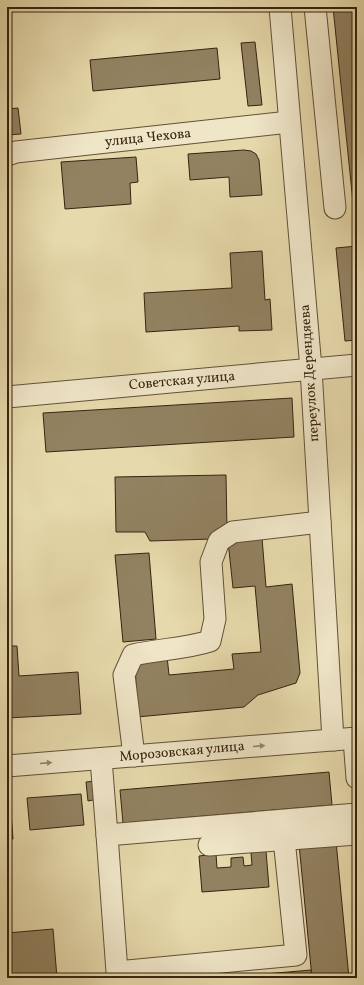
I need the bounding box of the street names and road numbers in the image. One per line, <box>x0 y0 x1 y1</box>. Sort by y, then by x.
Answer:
street label: улица Чехова <box>104 124 192 152</box>
street label: переулок Дерендяева <box>296 304 324 442</box>
street label: Советская улица <box>128 367 236 395</box>
street label: Морозовская улица <box>119 737 245 767</box>

